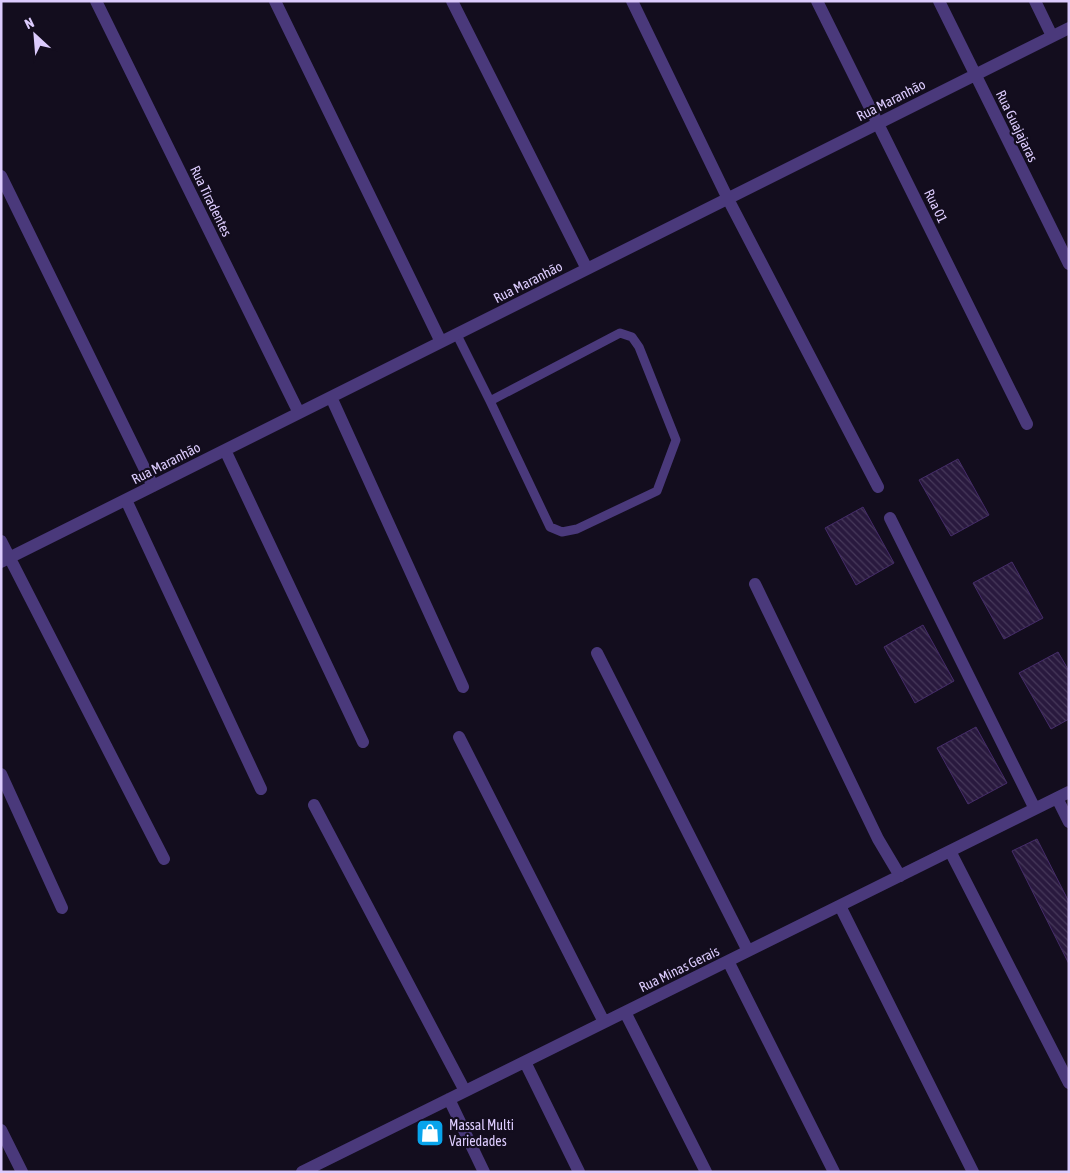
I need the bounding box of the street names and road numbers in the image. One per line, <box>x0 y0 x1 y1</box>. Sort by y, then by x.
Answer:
street label: Rua Maranhão <box>854 76 928 124</box>
street label: Rua Guajajaras <box>993 88 1041 164</box>
street label: Rua Tiradentes <box>187 163 235 239</box>
street label: Rua 01 <box>921 187 951 225</box>
street label: Rua Maranhão <box>491 258 565 306</box>
street label: Rua Maranhão <box>129 439 203 487</box>
street label: Rua Minas Gerais <box>636 943 722 995</box>

